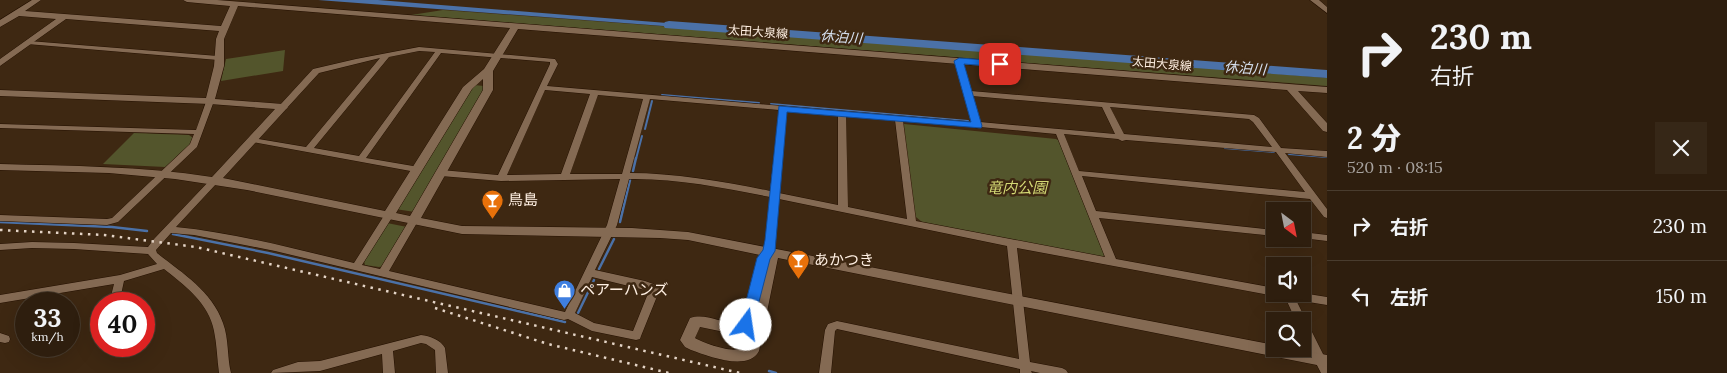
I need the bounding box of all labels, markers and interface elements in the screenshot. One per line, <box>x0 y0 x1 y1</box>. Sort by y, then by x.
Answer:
text: 230 m <box>1430 14 1532 59</box>
icon: right <box>1347 20 1412 85</box>
street label: 太田大泉線 <box>728 22 788 41</box>
water label: 休泊川 <box>819 27 865 48</box>
pin <box>979 43 1021 85</box>
icon: arrive <box>986 50 1014 78</box>
street label: 太田大泉線 <box>1131 53 1193 74</box>
water label: 休泊川 <box>1223 58 1269 79</box>
text: 右折 <box>1430 62 1474 90</box>
text: 2 分 <box>1347 119 1401 157</box>
button: close <box>1655 122 1707 174</box>
text: 520 m · 08:15 <box>1347 157 1443 177</box>
park label: 竜内公園 <box>987 178 1049 197</box>
bar icon: 鳥島 <box>480 188 504 219</box>
place label: 鳥島 <box>508 190 538 209</box>
north arrow <box>1266 202 1311 248</box>
map controls <box>1266 202 1311 357</box>
icon: right <box>1347 212 1375 240</box>
text: 230 m <box>1653 214 1707 238</box>
text: 右折 <box>1390 215 1428 239</box>
bar icon: あかつき <box>786 248 810 279</box>
place label: あかつき <box>814 250 874 269</box>
button: sound <box>1266 257 1311 302</box>
shop icon: ペアーハンズ <box>552 278 576 309</box>
place label: ペアーハンズ <box>580 280 669 299</box>
icon: left <box>1347 282 1375 310</box>
text: 150 m <box>1656 284 1707 308</box>
text: 左折 <box>1390 285 1428 309</box>
speed limit sign: 40 <box>90 292 155 357</box>
position arrow <box>719 298 771 350</box>
text: 33 <box>33 302 62 334</box>
button: search <box>1266 312 1311 357</box>
text: km/h <box>31 329 64 344</box>

